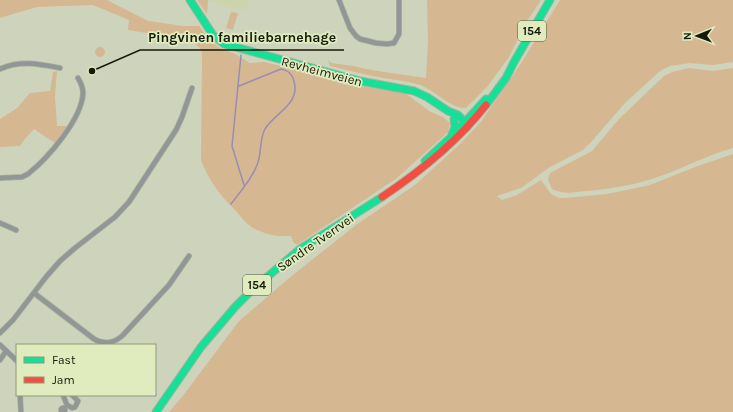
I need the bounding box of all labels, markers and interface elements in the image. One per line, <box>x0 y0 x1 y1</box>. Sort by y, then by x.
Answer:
north arrow <box>677 16 717 56</box>
road number: 154 <box>518 21 546 41</box>
callout: Pingvinen familiebarnehage <box>140 24 344 50</box>
text: Pingvinen familiebarnehage <box>148 29 336 46</box>
text: N <box>681 32 694 40</box>
street label: Revheimveien <box>280 53 364 90</box>
street label: Søndre Tverrvei <box>274 210 357 274</box>
road number: 154 <box>243 275 271 295</box>
legend <box>16 344 156 396</box>
text: Fast <box>52 353 76 367</box>
text: Jam <box>52 373 75 387</box>

